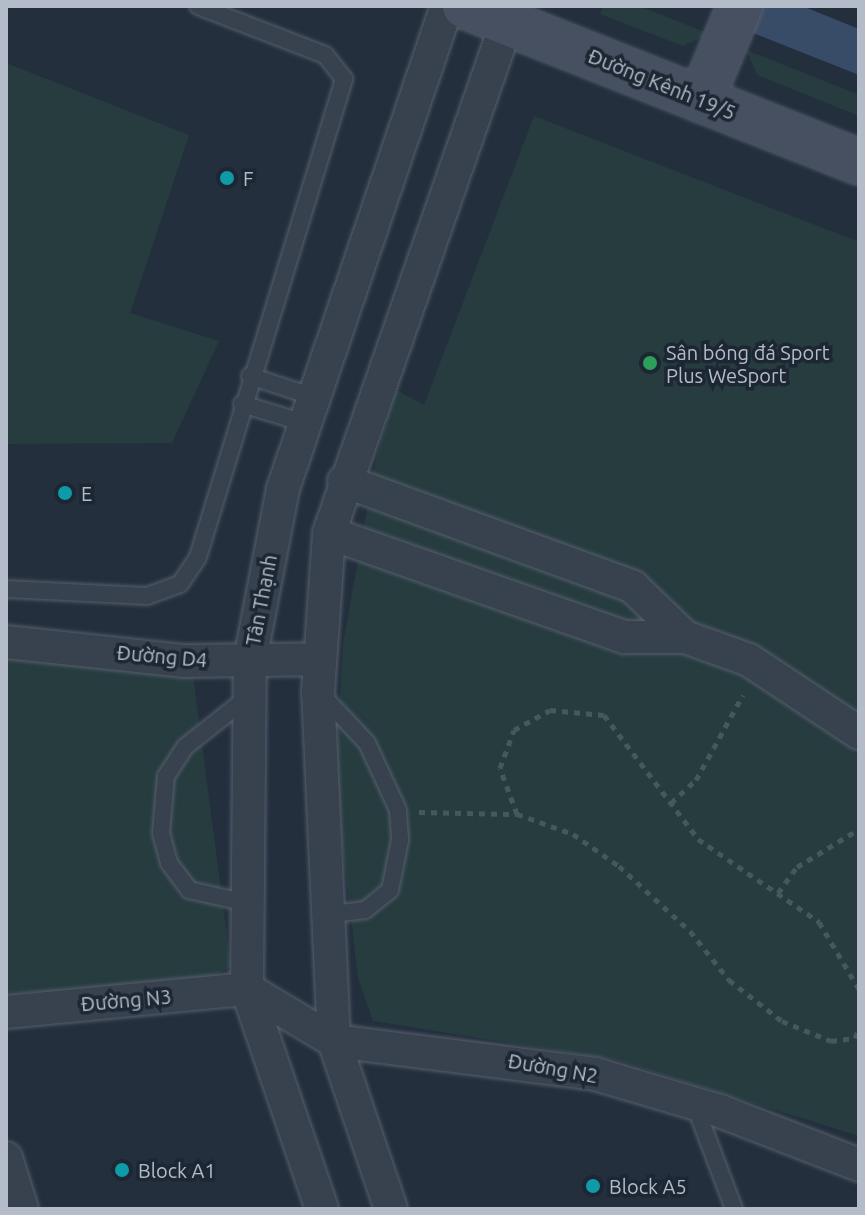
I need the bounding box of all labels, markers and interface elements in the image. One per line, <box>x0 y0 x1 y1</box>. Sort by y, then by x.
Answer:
street label: Đường Kênh 19/5 <box>585 43 739 125</box>
place label: F <box>243 166 254 190</box>
marker: F <box>218 169 236 187</box>
place label: Sân bóng đá Sport Plus WeSport <box>666 340 830 387</box>
marker: Sân bóng đá Sport Plus WeSport <box>641 354 659 372</box>
place label: E <box>81 481 92 505</box>
marker: E <box>56 484 74 502</box>
street label: Tân Thạnh <box>240 552 282 648</box>
street label: Đường D4 <box>116 640 208 672</box>
street label: Đường N3 <box>80 984 172 1016</box>
street label: Đường N2 <box>506 1048 600 1088</box>
place label: Block A1 <box>138 1158 216 1182</box>
marker: Block A1 <box>113 1161 131 1179</box>
place label: Block A5 <box>609 1174 687 1198</box>
marker: Block A5 <box>584 1177 602 1195</box>

